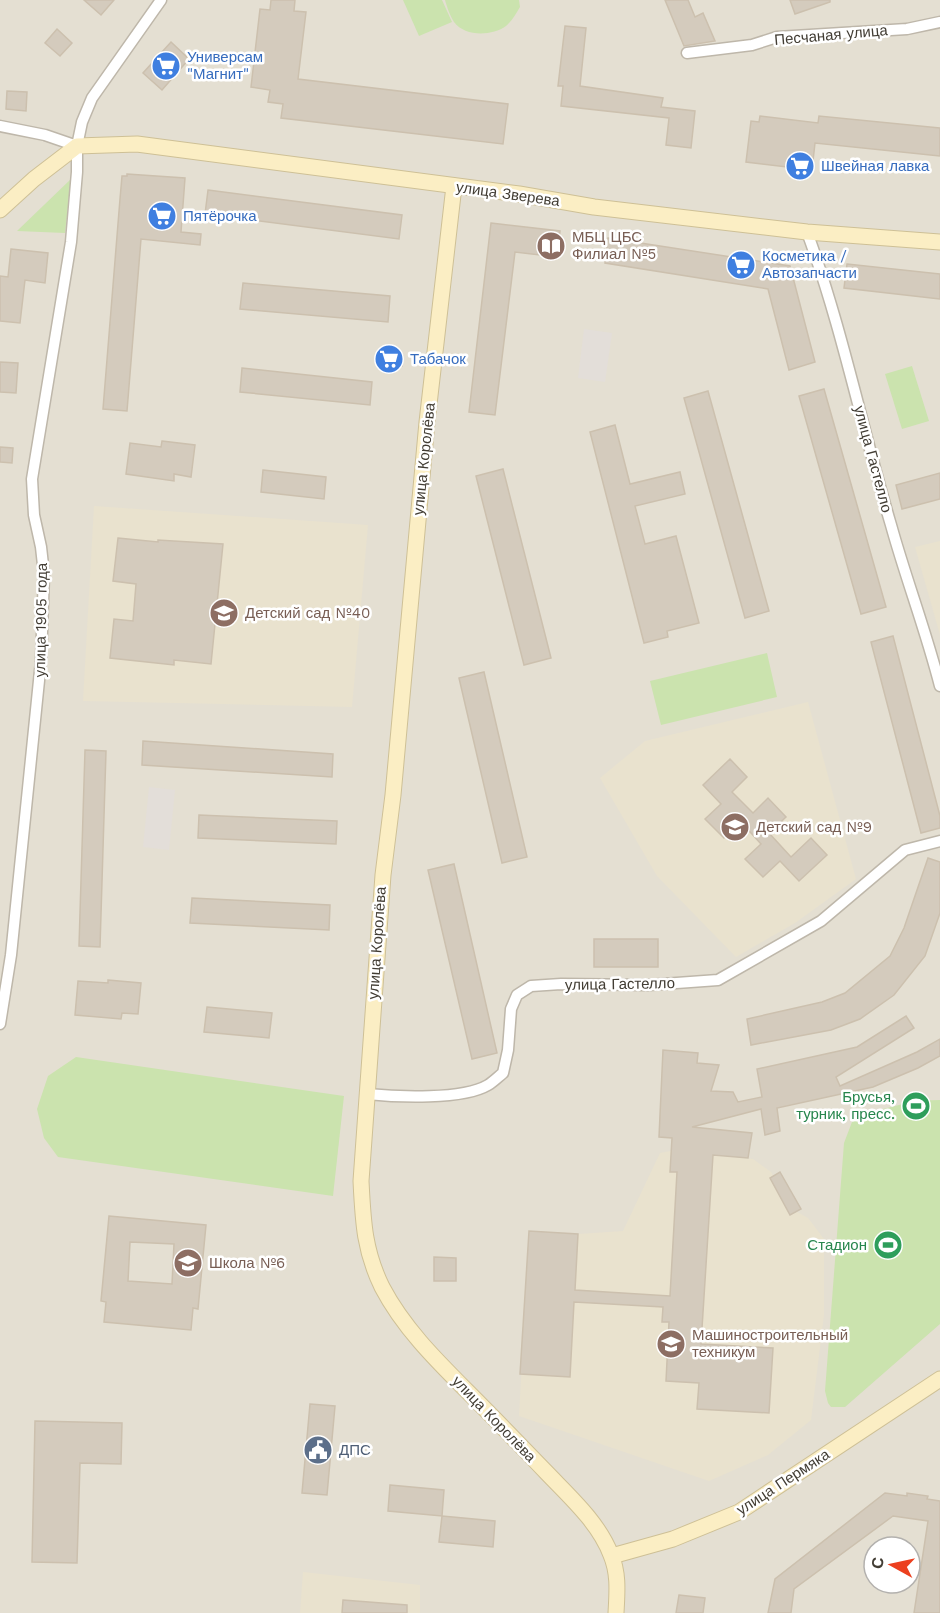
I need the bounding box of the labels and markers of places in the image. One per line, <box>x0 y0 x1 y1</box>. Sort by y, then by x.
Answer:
place label: Универсам "Магнит" <box>187 48 263 83</box>
supermarket icon: Универсам "Магнит" <box>150 50 182 82</box>
supermarket icon: Швейная лавка <box>784 150 816 182</box>
place label: Швейная лавка <box>821 157 930 175</box>
supermarket icon: Пятёрочка <box>146 200 178 232</box>
place label: Пятёрочка <box>183 207 257 225</box>
place label: МБЦ ЦБС Филиал №5 <box>572 228 656 263</box>
library icon: МБЦ ЦБС Филиал №5 <box>535 230 567 262</box>
place label: Косметика / Автозапчасти <box>762 247 857 282</box>
supermarket icon: Косметика / Автозапчасти <box>725 249 757 281</box>
supermarket icon: Табачок <box>373 343 405 375</box>
place label: Табачок <box>410 350 466 368</box>
school or university icon: Детский сад №40 <box>208 597 240 629</box>
place label: Детский сад №40 <box>245 604 370 622</box>
school or university icon: Детский сад №9 <box>719 811 751 843</box>
place label: Детский сад №9 <box>756 818 872 836</box>
place label: Брусья, турник, пресс. <box>796 1088 895 1123</box>
sports icon: Брусья, турник, пресс. <box>900 1090 932 1122</box>
sports icon: Стадион <box>872 1229 904 1261</box>
place label: Стадион <box>807 1236 867 1254</box>
school or university icon: Школа №6 <box>172 1247 204 1279</box>
place label: Школа №6 <box>209 1254 285 1272</box>
place label: Машиностроительный техникум <box>692 1326 848 1361</box>
school or university icon: Машиностроительный техникум <box>655 1328 687 1360</box>
public building icon: ДПС <box>302 1434 334 1466</box>
place label: ДПС <box>339 1441 371 1459</box>

